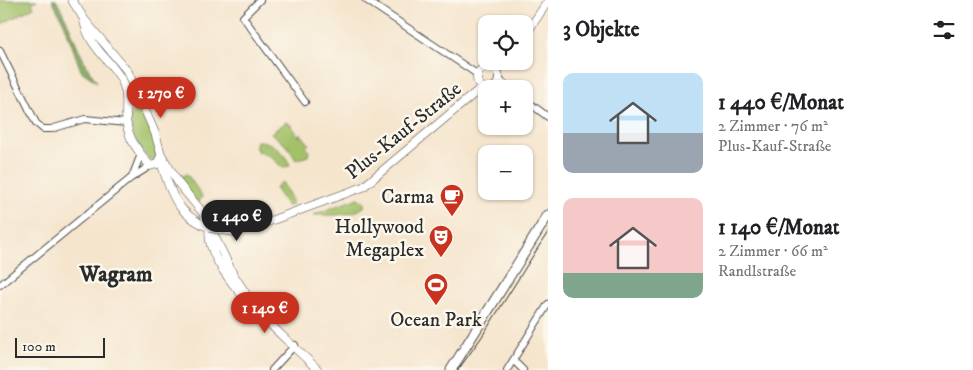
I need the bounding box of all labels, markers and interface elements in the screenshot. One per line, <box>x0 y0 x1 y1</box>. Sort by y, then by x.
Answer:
map controls <box>478 15 533 200</box>
button: locate <box>478 15 533 70</box>
icon: filters <box>930 16 958 44</box>
text: 3 Objekte <box>563 17 640 43</box>
pin: 1 270 € <box>115 76 207 119</box>
street label: Plus-Kauf-Straße <box>341 77 467 186</box>
button: + <box>478 80 533 135</box>
text: 1 270 € <box>138 83 184 103</box>
text: 1 440 €/Monat <box>718 90 844 116</box>
icon: home <box>603 93 663 153</box>
text: 2 Zimmer · 76 m² <box>718 116 828 136</box>
text: Plus-Kauf-Straße <box>718 136 831 156</box>
button: − <box>478 145 533 200</box>
cafe icon: Carma <box>439 183 465 217</box>
place label: Carma <box>381 185 435 210</box>
pin: 1 440 € <box>191 200 283 242</box>
text: 1 440 € <box>212 206 262 226</box>
place label: Hollywood Megaplex <box>334 215 424 263</box>
text: 1 140 €/Monat <box>718 215 840 241</box>
icon: home <box>603 218 663 278</box>
theatre icon: Hollywood Megaplex <box>428 224 454 258</box>
text: 2 Zimmer · 66 m² <box>718 241 828 261</box>
district label: Wagram <box>79 261 153 288</box>
text: Randlstraße <box>718 261 796 281</box>
sports icon: Ocean Park <box>423 272 449 306</box>
pin: 1 140 € <box>219 292 311 334</box>
text: 1 140 € <box>242 298 288 318</box>
place label: Ocean Park <box>390 308 482 333</box>
scale bar <box>15 335 105 358</box>
text: 100 m <box>22 338 56 356</box>

